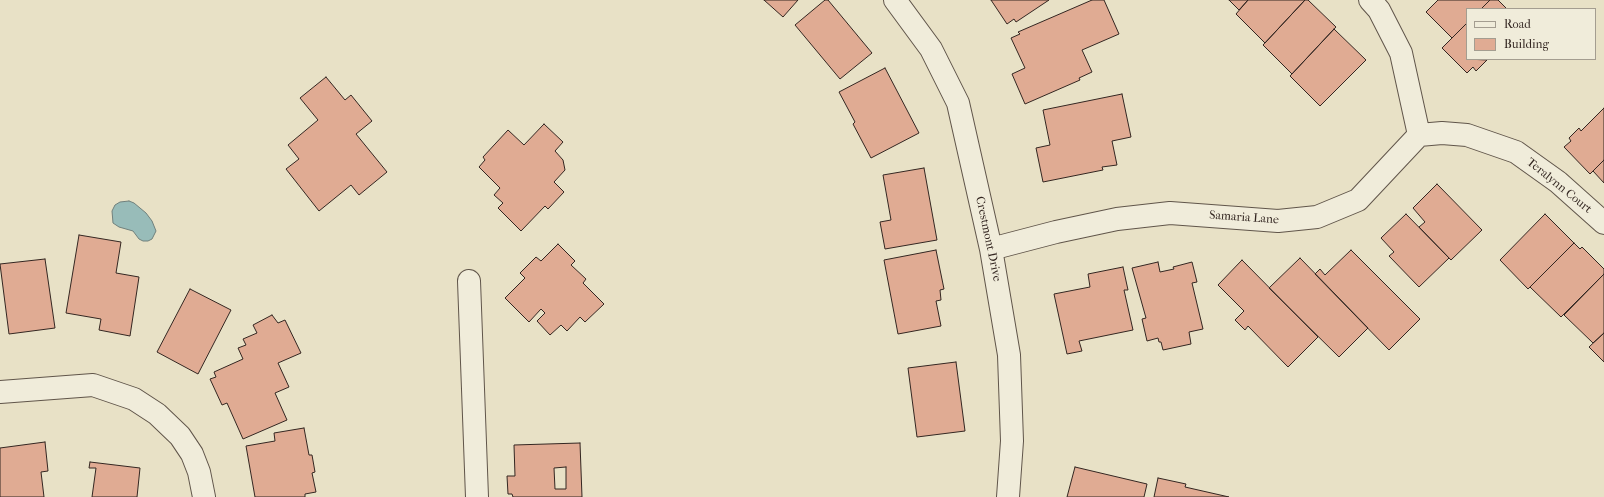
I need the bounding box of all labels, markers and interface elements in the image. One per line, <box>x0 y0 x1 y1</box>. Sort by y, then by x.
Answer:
legend <box>1466 8 1596 60</box>
text: Road <box>1504 17 1531 31</box>
text: Building <box>1504 37 1549 51</box>
street label: Teralynn Court <box>1523 155 1595 217</box>
street label: Crestmont Drive <box>972 195 1004 283</box>
street label: Samaria Lane <box>1209 208 1279 228</box>

